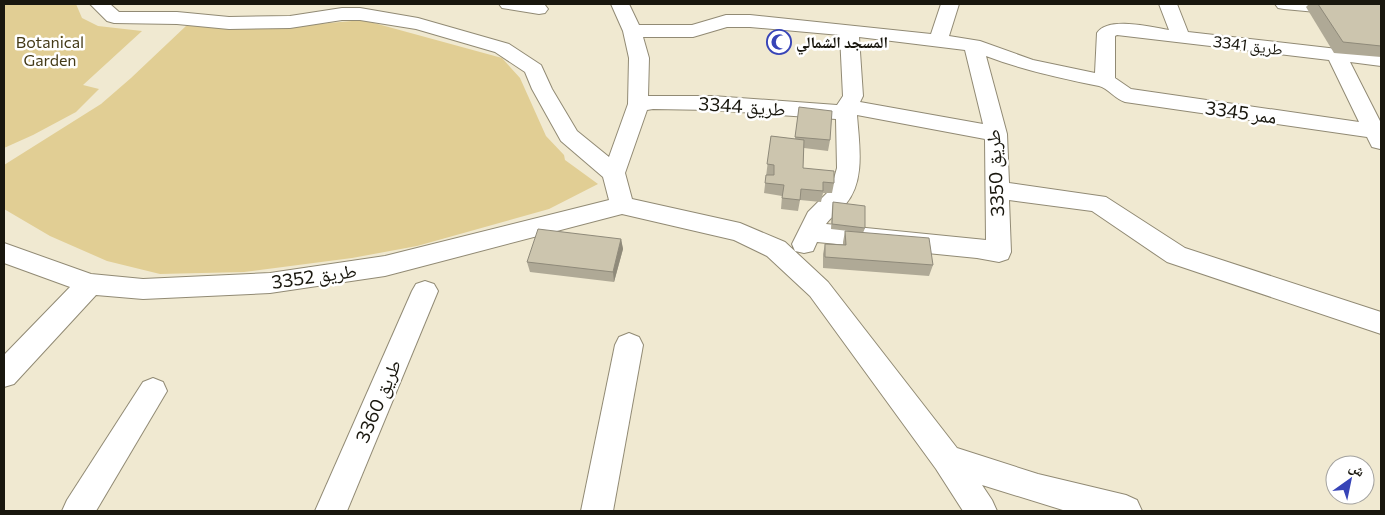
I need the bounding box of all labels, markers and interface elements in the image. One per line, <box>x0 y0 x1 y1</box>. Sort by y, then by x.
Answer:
mosque icon: المسجد الشمالي <box>766 29 792 55</box>
street label: طريق 3341 <box>1212 31 1284 60</box>
park label: Botanical Garden <box>16 32 84 69</box>
place label: المسجد الشمالي <box>796 32 888 55</box>
street label: طريق 3344 <box>698 91 786 121</box>
street label: ممر 3345 <box>1204 95 1278 129</box>
street label: طريق 3350 <box>981 129 1009 217</box>
street label: طريق 3352 <box>270 258 358 294</box>
street label: طريق 3360 <box>350 356 406 446</box>
north arrow <box>1325 455 1375 505</box>
text: ش <box>1346 458 1368 481</box>

